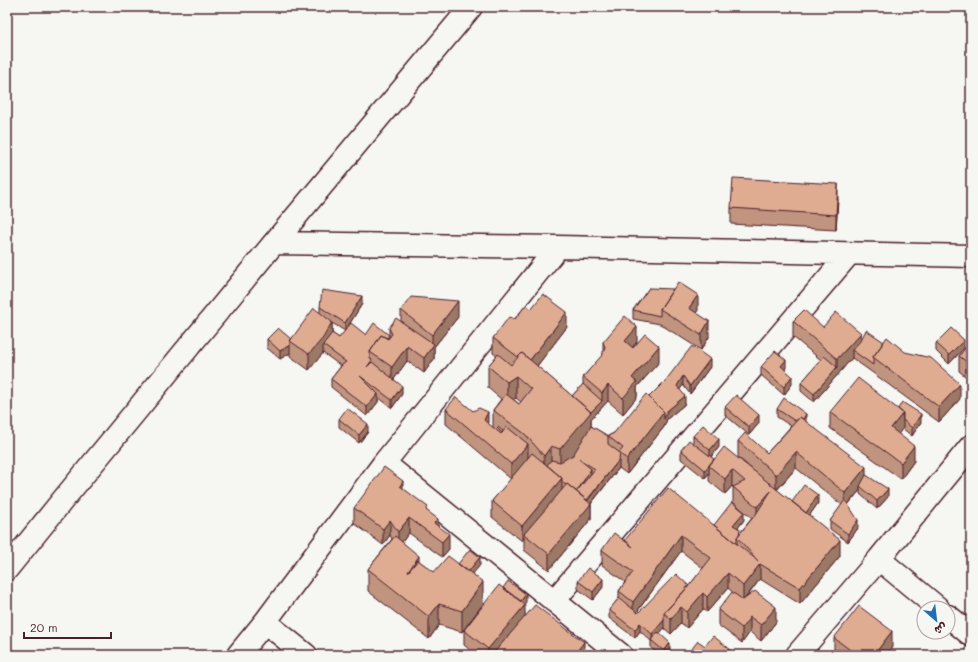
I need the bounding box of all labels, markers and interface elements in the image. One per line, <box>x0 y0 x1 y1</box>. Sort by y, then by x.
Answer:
north arrow <box>916 600 956 640</box>
scale bar <box>24 614 111 640</box>
text: 20 m <box>30 619 58 635</box>
text: ش <box>932 620 950 639</box>

